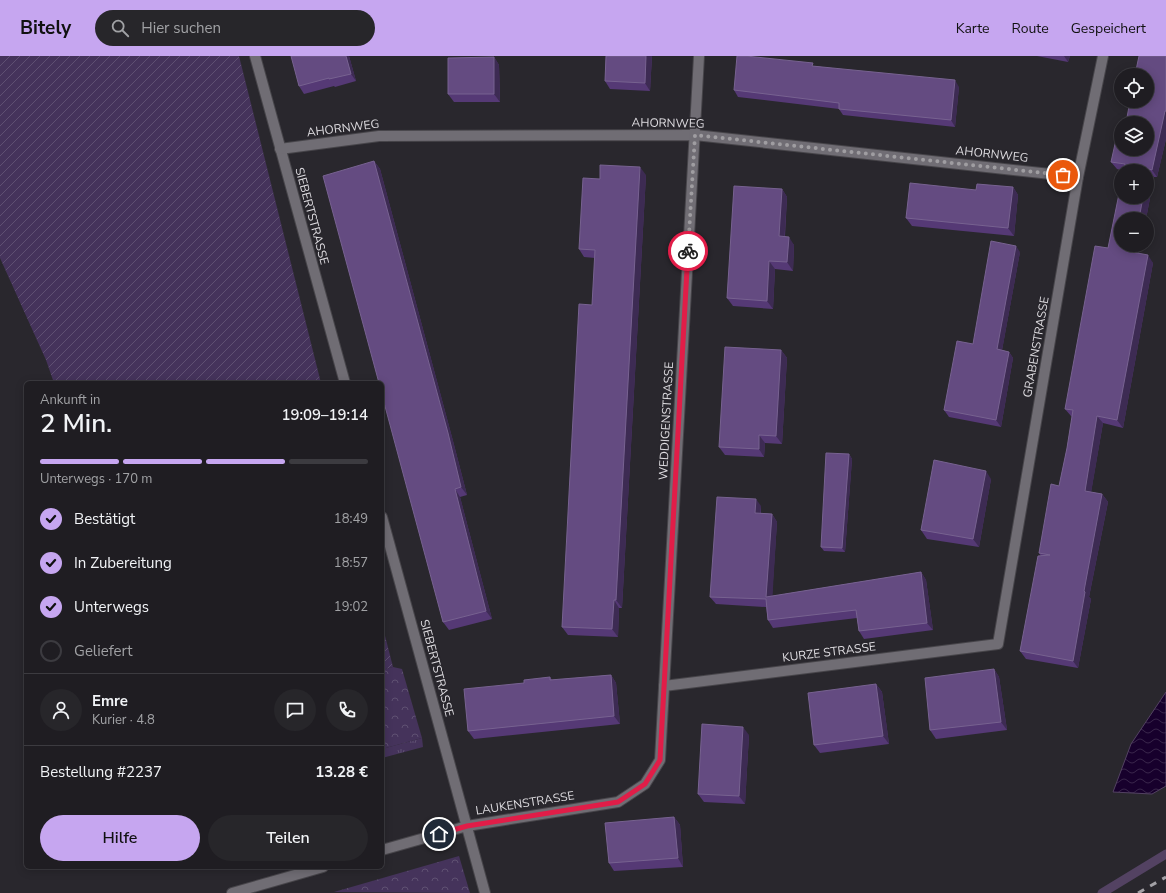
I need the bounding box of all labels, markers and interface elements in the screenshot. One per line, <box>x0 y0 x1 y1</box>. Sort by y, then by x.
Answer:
search box <box>95 10 375 46</box>
text: Bitely <box>20 15 71 41</box>
icon: search <box>109 17 131 39</box>
text: Hier suchen <box>141 18 221 38</box>
text: Karte <box>956 19 990 38</box>
text: Route <box>1012 19 1049 38</box>
text: Gespeichert <box>1071 19 1146 38</box>
map controls <box>1114 68 1154 252</box>
button: locate <box>1114 68 1154 108</box>
street label: AHORNWEG <box>631 114 705 132</box>
street label: AHORNWEG <box>306 116 380 140</box>
button: layers <box>1114 116 1154 156</box>
street label: AHORNWEG <box>955 142 1029 166</box>
pin <box>1046 158 1080 192</box>
icon: bag <box>1052 164 1074 186</box>
button: + <box>1114 164 1154 204</box>
street label: SIEBERTSTRASSE <box>291 166 333 266</box>
button: − <box>1114 212 1154 252</box>
courier <box>668 231 708 271</box>
icon: bike <box>677 240 699 262</box>
street label: GRABENSTRASSE <box>1019 295 1053 399</box>
street label: WEDDIGENSTRASSE <box>655 361 677 481</box>
text: Ankunft in <box>40 391 100 409</box>
text: 19:09–19:14 <box>281 405 368 425</box>
text: 2 Min. <box>40 406 112 441</box>
text: Unterwegs · 170 m <box>40 470 152 488</box>
icon: check <box>40 508 62 530</box>
text: Bestätigt <box>74 509 135 529</box>
text: 18:49 <box>334 510 368 528</box>
icon: check <box>40 552 62 574</box>
text: In Zubereitung <box>74 553 172 573</box>
text: 18:57 <box>334 554 368 572</box>
icon: check <box>40 596 62 618</box>
text: Unterwegs <box>74 597 149 617</box>
text: 19:02 <box>334 598 368 616</box>
street label: SIEBERTSTRASSE <box>416 618 458 718</box>
street label: KURZE STRASSE <box>781 638 877 666</box>
text: Geliefert <box>74 641 133 661</box>
button: person <box>40 689 82 731</box>
button: chat <box>274 689 316 731</box>
button: phone <box>326 689 368 731</box>
text: Emre <box>92 691 128 711</box>
text: Kurier · 4.8 <box>92 711 155 729</box>
text: Bestellung #2237 <box>40 762 162 782</box>
text: 13.28 € <box>315 762 368 782</box>
street label: LAUKENSTRASSE <box>474 787 576 819</box>
button: Hilfe <box>40 815 200 861</box>
button: Teilen <box>208 815 368 861</box>
pin <box>422 817 456 851</box>
icon: home <box>428 823 450 845</box>

